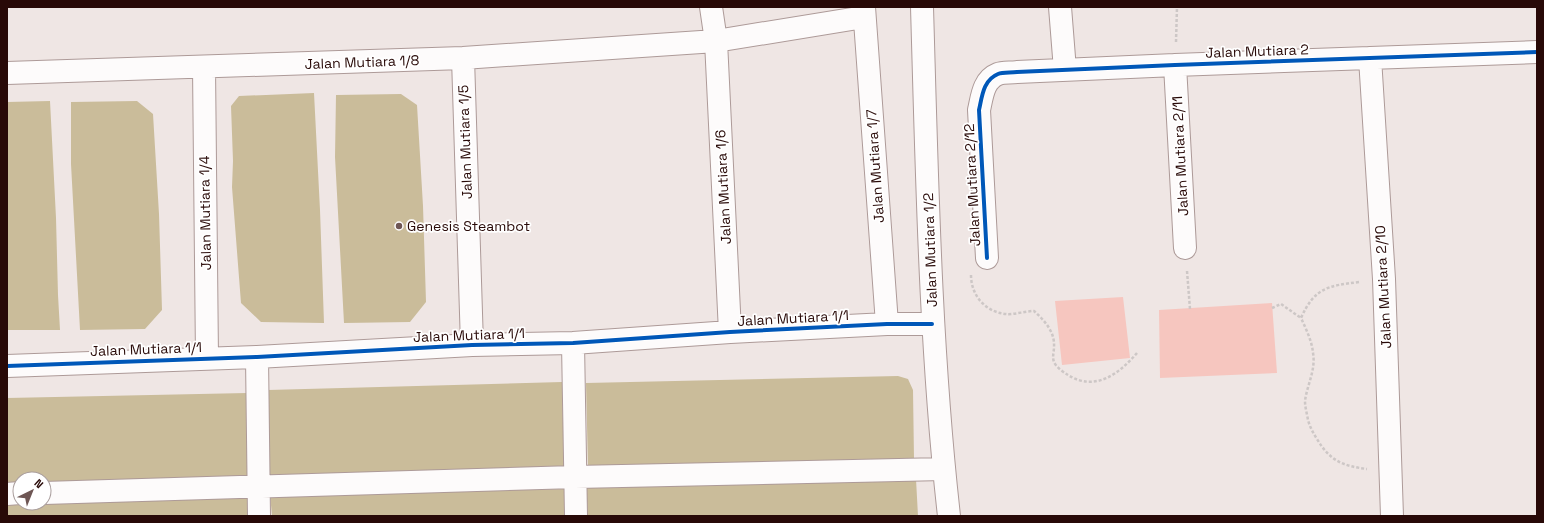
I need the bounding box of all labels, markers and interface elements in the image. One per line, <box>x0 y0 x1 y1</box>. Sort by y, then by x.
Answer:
street label: Jalan Mutiara 2 <box>1205 40 1309 62</box>
street label: Jalan Mutiara 1/8 <box>304 51 420 73</box>
street label: Jalan Mutiara 1/5 <box>454 85 476 199</box>
street label: Jalan Mutiara 2/11 <box>1168 95 1192 217</box>
street label: Jalan Mutiara 1/7 <box>862 108 888 223</box>
street label: Jalan Mutiara 2/12 <box>960 123 984 247</box>
street label: Jalan Mutiara 1/6 <box>711 129 735 245</box>
street label: Jalan Mutiara 1/4 <box>195 155 215 271</box>
street label: Jalan Mutiara 1/2 <box>919 193 941 307</box>
place label: Genesis Steambot <box>407 217 530 235</box>
marker: Genesis Steambot <box>394 221 404 231</box>
street label: Jalan Mutiara 2/10 <box>1371 225 1395 349</box>
street label: Jalan Mutiara 1/1 <box>737 306 849 330</box>
street label: Jalan Mutiara 1/1 <box>413 324 525 346</box>
street label: Jalan Mutiara 1/1 <box>90 338 202 360</box>
north arrow <box>12 471 52 511</box>
text: N <box>31 476 46 491</box>

